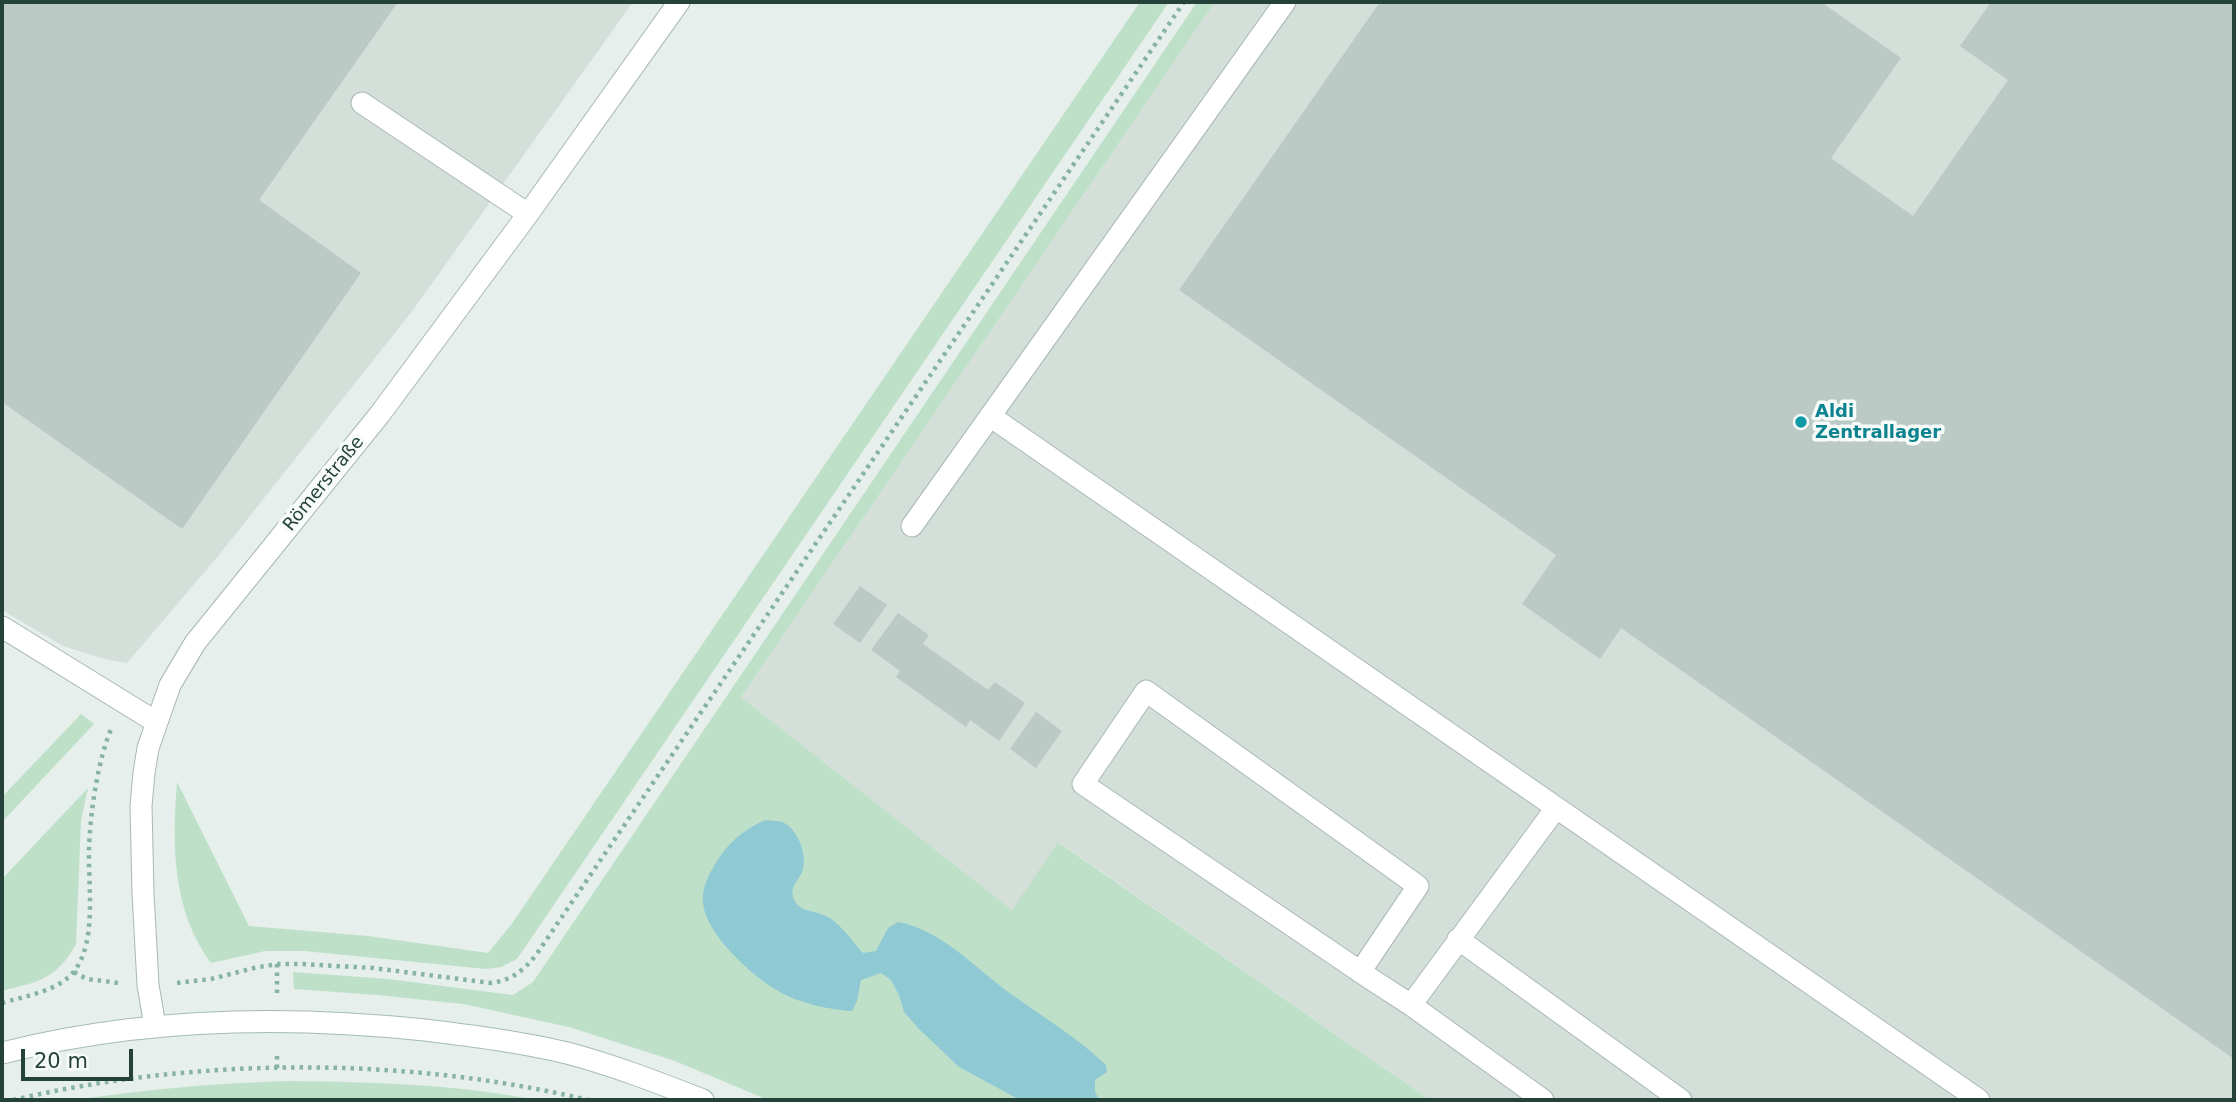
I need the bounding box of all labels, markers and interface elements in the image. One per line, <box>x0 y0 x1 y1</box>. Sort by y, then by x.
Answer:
place label: Aldi Zentrallager <box>1815 401 1941 444</box>
marker: Aldi Zentrallager <box>1793 414 1809 430</box>
street label: Römerstraße <box>279 432 369 536</box>
scale bar <box>24 1036 136 1080</box>
text: 20 m <box>34 1049 88 1073</box>

